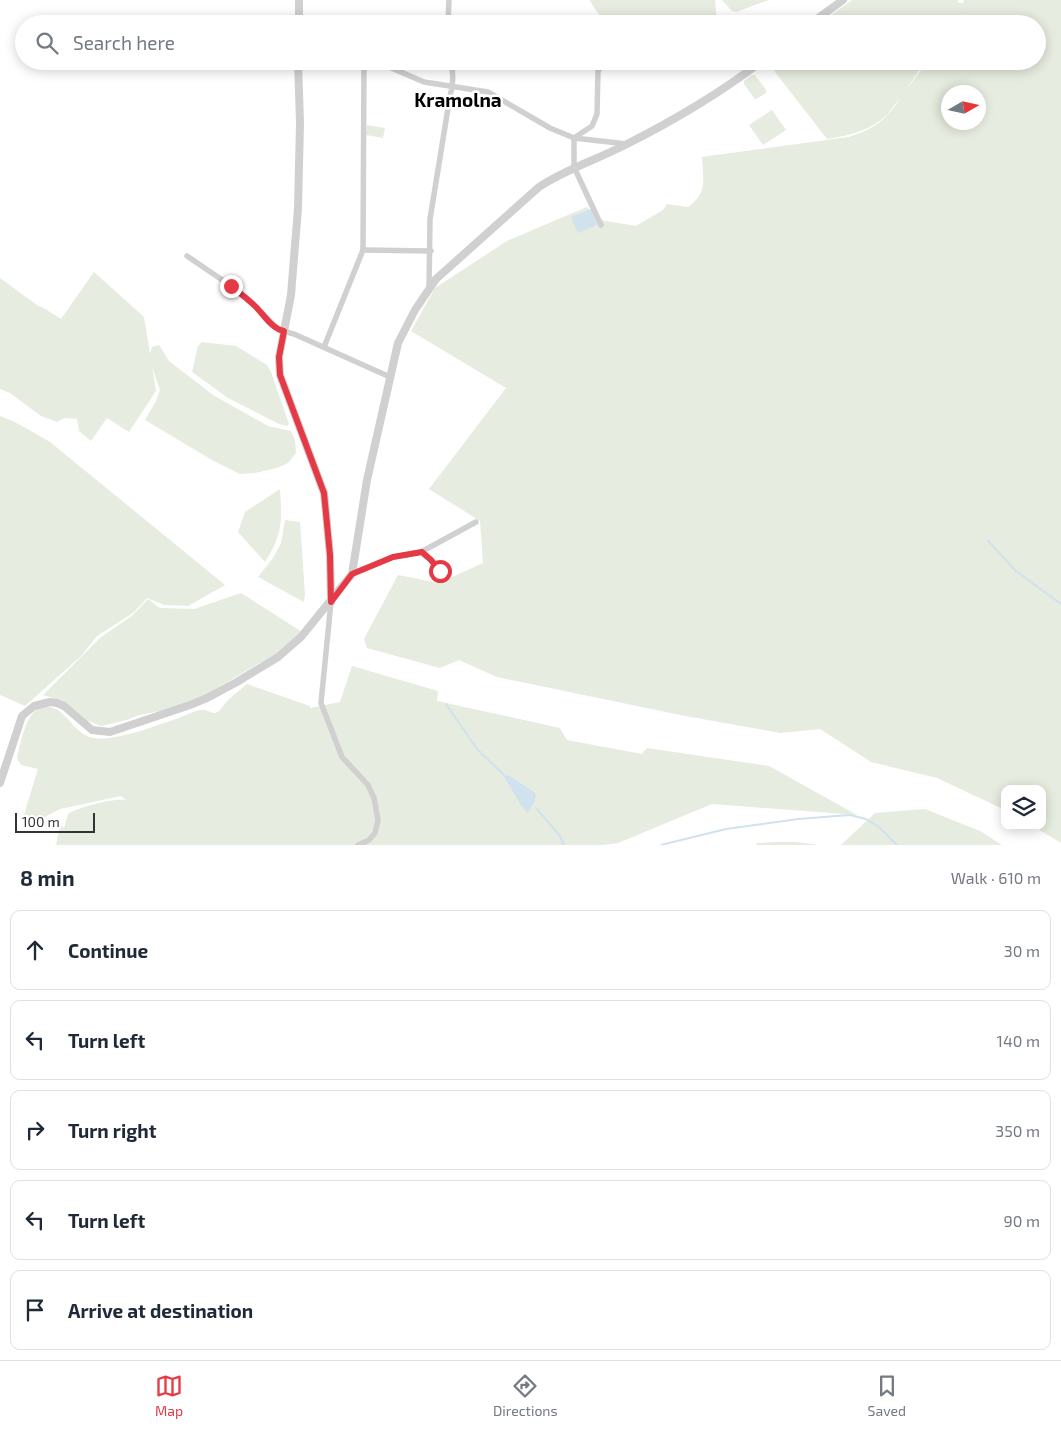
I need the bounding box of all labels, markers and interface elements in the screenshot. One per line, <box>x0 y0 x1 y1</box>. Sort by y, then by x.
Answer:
search box <box>15 15 1046 70</box>
icon: search <box>33 29 61 57</box>
text: Search here <box>73 31 175 54</box>
north arrow <box>941 85 986 130</box>
district label: Kramolna <box>414 88 502 111</box>
route end <box>220 275 243 298</box>
route start <box>429 560 452 583</box>
map controls <box>1001 785 1046 830</box>
button: layers <box>1001 785 1046 830</box>
scale bar <box>15 810 95 833</box>
text: 100 m <box>22 813 60 830</box>
text: 8 min <box>20 865 75 890</box>
text: Walk · 610 m <box>951 868 1041 887</box>
icon: ahead <box>21 936 49 964</box>
text: Continue <box>68 939 148 962</box>
text: 30 m <box>1004 941 1040 960</box>
icon: left <box>21 1026 49 1054</box>
text: Turn left <box>68 1029 145 1052</box>
text: 140 m <box>997 1031 1040 1050</box>
icon: right <box>21 1116 49 1144</box>
text: Turn right <box>68 1119 156 1142</box>
text: 350 m <box>995 1121 1040 1140</box>
icon: left <box>21 1206 49 1234</box>
text: Turn left <box>68 1209 145 1232</box>
text: 90 m <box>1004 1211 1040 1230</box>
icon: arrive <box>21 1296 49 1324</box>
text: Arrive at destination <box>68 1299 253 1322</box>
tab: Map <box>155 1372 183 1419</box>
tab: Directions <box>493 1372 558 1419</box>
tab: Saved <box>868 1372 906 1419</box>

